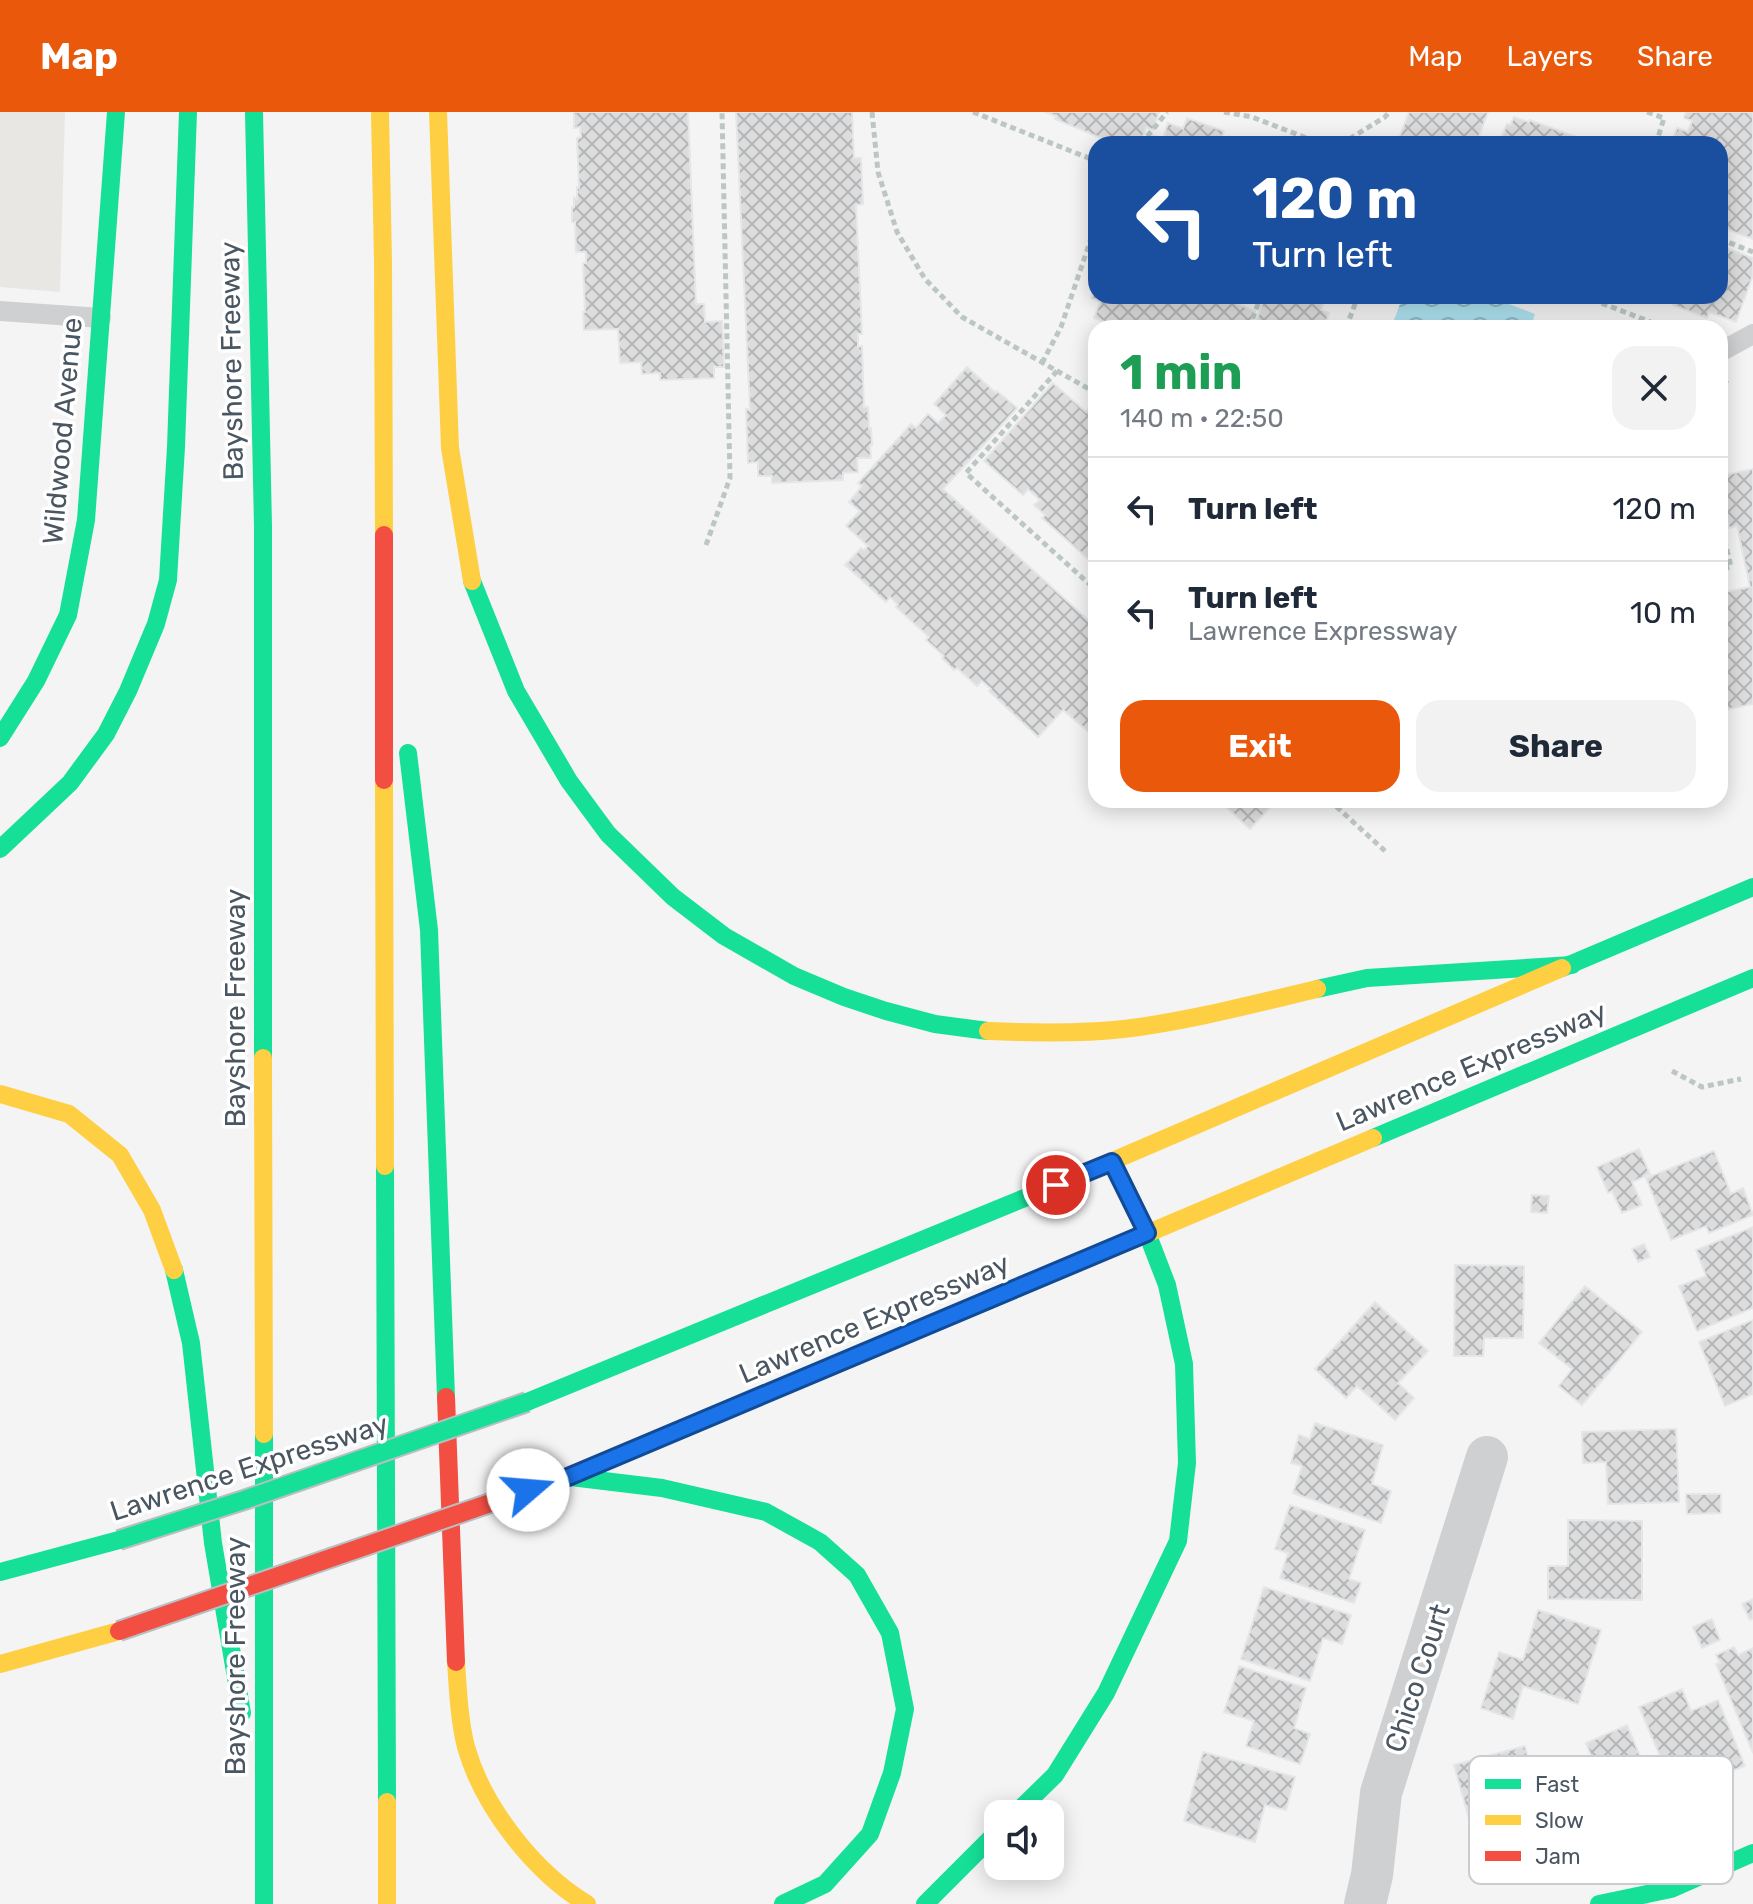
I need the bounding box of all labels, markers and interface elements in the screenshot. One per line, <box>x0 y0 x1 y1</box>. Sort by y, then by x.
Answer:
text: Map <box>40 33 118 79</box>
text: Map <box>1408 40 1463 73</box>
text: Layers <box>1507 40 1593 73</box>
text: Share <box>1637 40 1713 73</box>
text: 120 m <box>1252 166 1418 232</box>
icon: left <box>1120 168 1224 272</box>
text: Turn left <box>1252 233 1393 276</box>
street label: Bayshore Freeway <box>213 241 250 481</box>
street label: Wildwood Avenue <box>36 316 89 546</box>
text: 1 min <box>1120 344 1243 401</box>
button: close <box>1612 346 1696 430</box>
text: 140 m · 22:50 <box>1120 403 1284 434</box>
icon: left <box>1120 487 1164 531</box>
text: Turn left <box>1188 491 1318 527</box>
text: 120 m <box>1612 491 1696 527</box>
text: Turn left <box>1188 580 1318 616</box>
icon: left <box>1120 591 1164 635</box>
text: 10 m <box>1630 595 1696 631</box>
text: Lawrence Expressway <box>1188 616 1458 647</box>
button: Exit <box>1120 700 1400 792</box>
button: Share <box>1416 700 1696 792</box>
street label: Bayshore Freeway <box>219 888 252 1128</box>
street label: Lawrence Expressway <box>1331 995 1611 1138</box>
pin <box>1022 1151 1090 1219</box>
icon: arrive <box>1034 1163 1078 1207</box>
street label: Lawrence Expressway <box>734 1247 1014 1390</box>
street label: Lawrence Expressway <box>106 1407 392 1528</box>
position arrow <box>486 1448 570 1532</box>
street label: Bayshore Freeway <box>219 1536 252 1776</box>
street label: Chico Court <box>1378 1600 1457 1756</box>
legend <box>1469 1756 1733 1884</box>
text: Fast <box>1535 1771 1580 1798</box>
map controls <box>984 1800 1064 1880</box>
button: sound <box>984 1800 1064 1880</box>
text: Slow <box>1535 1807 1584 1834</box>
text: Jam <box>1535 1843 1581 1870</box>

